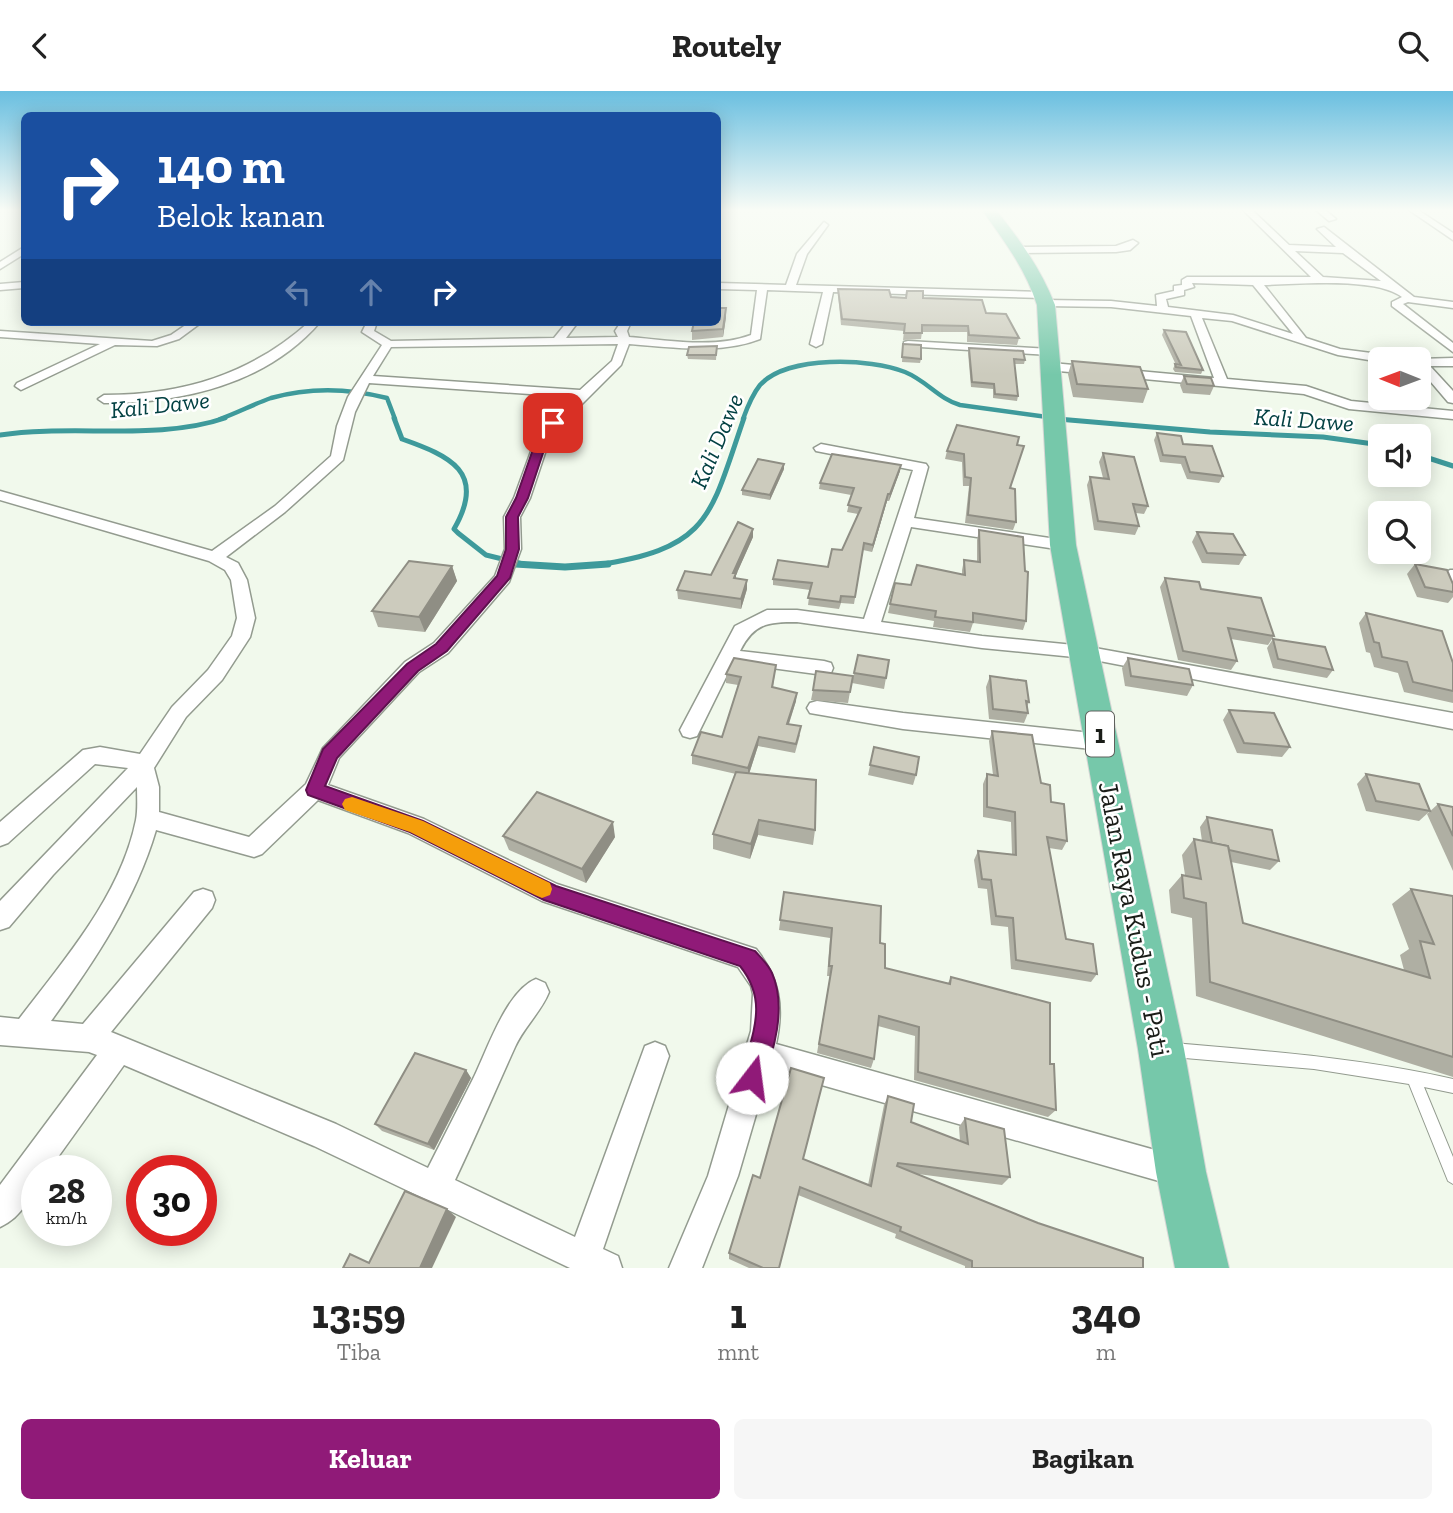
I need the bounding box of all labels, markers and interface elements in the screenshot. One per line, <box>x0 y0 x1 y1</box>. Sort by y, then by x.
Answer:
icon: back <box>21 27 59 65</box>
text: Routely <box>672 27 781 65</box>
icon: search <box>1394 27 1432 65</box>
text: 140 m <box>157 137 285 196</box>
icon: right <box>42 140 133 231</box>
text: Belok kanan <box>157 197 324 235</box>
icon: left <box>279 273 317 311</box>
icon: ahead <box>352 273 390 311</box>
icon: right <box>425 273 463 311</box>
north arrow <box>1368 347 1432 409</box>
map controls <box>1368 347 1431 564</box>
water label: Kali Dawe <box>109 385 211 424</box>
water label: Kali Dawe <box>684 389 749 492</box>
pin <box>523 393 583 453</box>
water label: Kali Dawe <box>1253 402 1355 437</box>
icon: arrive <box>534 404 572 442</box>
button: sound <box>1368 424 1431 487</box>
button: search <box>1368 501 1431 564</box>
road number: 1 <box>1086 712 1114 757</box>
street label: Jalan Raya Kudus - Pati <box>1092 778 1177 1060</box>
position arrow <box>715 1041 789 1115</box>
speed limit sign: 30 <box>126 1155 217 1246</box>
text: 28 <box>48 1170 85 1212</box>
text: km/h <box>46 1207 87 1229</box>
text: 13:59 <box>312 1288 406 1339</box>
text: 1 <box>730 1288 747 1339</box>
text: 340 <box>1071 1288 1141 1339</box>
text: Tiba <box>337 1338 381 1366</box>
text: mnt <box>718 1338 759 1366</box>
text: m <box>1096 1338 1116 1366</box>
button: Keluar <box>21 1419 720 1499</box>
button: Bagikan <box>734 1419 1432 1499</box>

